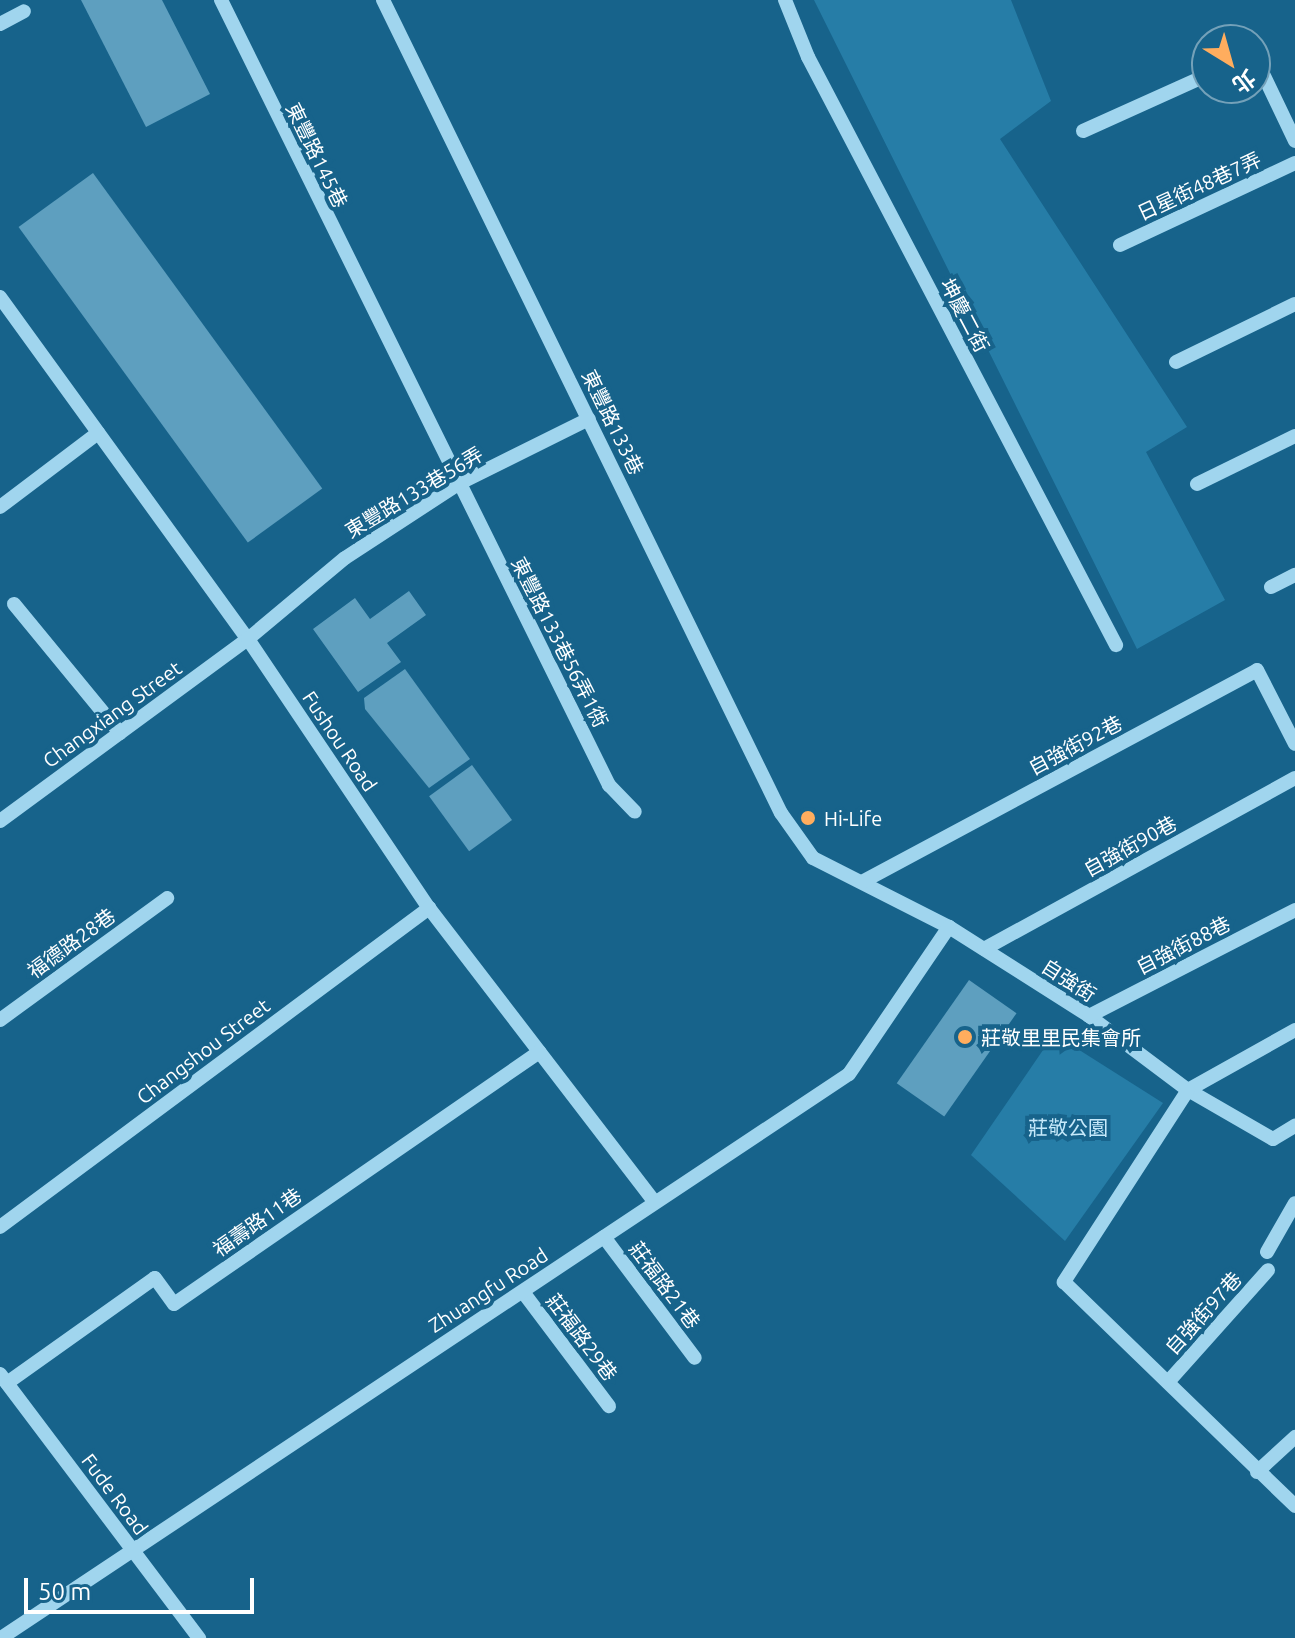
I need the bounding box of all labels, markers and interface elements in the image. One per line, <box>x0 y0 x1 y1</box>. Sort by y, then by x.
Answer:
north arrow <box>1191 24 1271 104</box>
text: 北 <box>1228 65 1261 99</box>
street label: 東豐路145巷 <box>281 99 353 211</box>
street label: 日星街48巷7弄 <box>1133 147 1265 225</box>
street label: 坤慶二街 <box>936 274 994 356</box>
street label: 東豐路133巷 <box>577 366 649 478</box>
street label: 東豐路133巷56弄 <box>341 441 487 543</box>
street label: 東豐路133巷56弄1衖 <box>507 553 613 731</box>
street label: Changxiang Street <box>38 656 186 772</box>
street label: Fushou Road <box>298 686 382 796</box>
street label: 自強街92巷 <box>1024 710 1126 780</box>
place label: Hi-Life <box>824 806 882 830</box>
marker: Hi-Life <box>799 809 817 827</box>
street label: 自強街90巷 <box>1079 811 1181 881</box>
street label: 福德路28巷 <box>22 903 120 983</box>
street label: 自強街88巷 <box>1132 911 1234 979</box>
street label: 自強街 <box>1037 954 1101 1006</box>
street label: Changshou Street <box>132 993 274 1109</box>
place label: 莊敬里里民集會所 <box>981 1025 1141 1049</box>
marker: 莊敬里里民集會所 <box>956 1028 974 1046</box>
park label: 莊敬公園 <box>1028 1115 1108 1139</box>
street label: 福壽路11巷 <box>208 1183 306 1261</box>
street label: 莊福路21巷 <box>625 1237 705 1333</box>
street label: Zhuangfu Road <box>424 1243 552 1337</box>
street label: 自強街97巷 <box>1160 1267 1246 1359</box>
street label: 莊福路29巷 <box>542 1289 622 1385</box>
street label: Fude Road <box>77 1449 153 1539</box>
scale bar <box>28 1562 258 1612</box>
text: 50 m <box>38 1578 91 1605</box>

